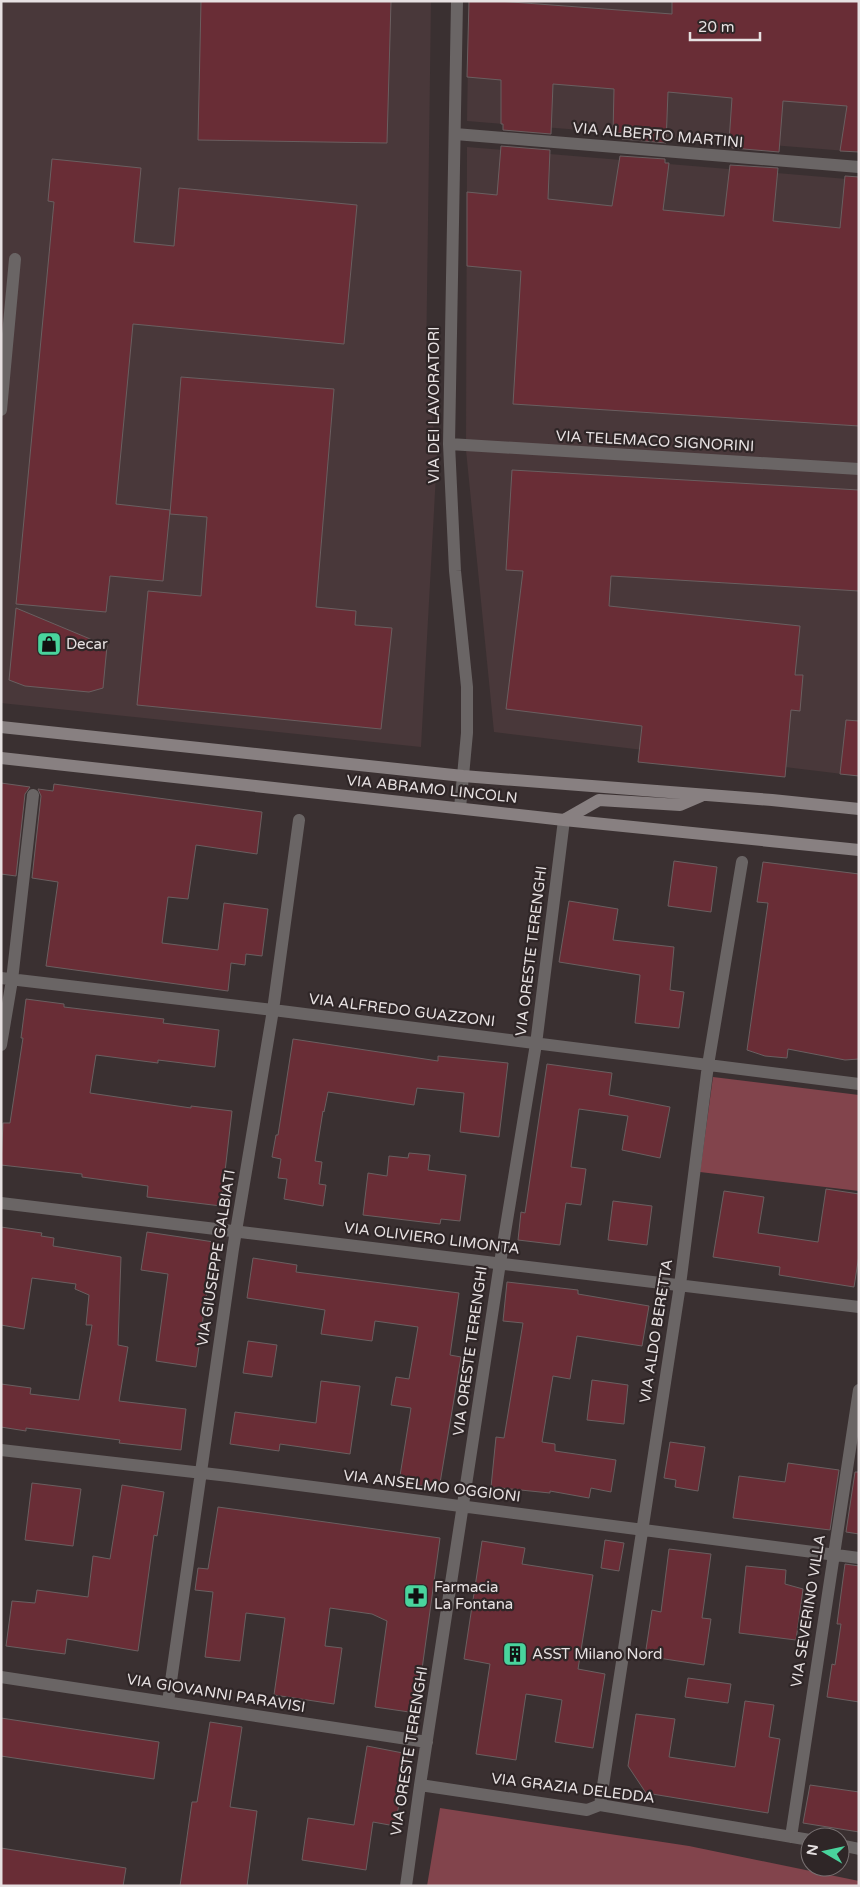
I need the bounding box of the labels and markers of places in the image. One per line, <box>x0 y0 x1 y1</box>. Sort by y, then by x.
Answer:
shop icon: Decar <box>36 631 62 657</box>
place label: Decar <box>66 635 108 653</box>
place label: Farmacia La Fontana <box>434 1578 513 1613</box>
pharmacy icon: Farmacia La Fontana <box>403 1583 429 1609</box>
building icon: ASST Milano Nord <box>502 1641 528 1667</box>
place label: ASST Milano Nord <box>532 1645 663 1663</box>

